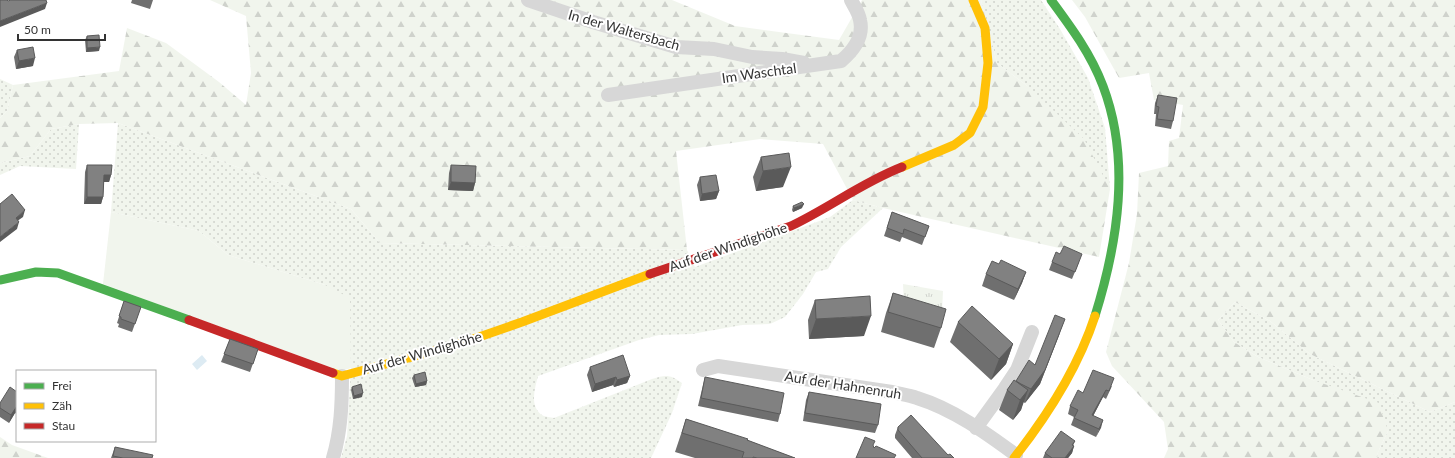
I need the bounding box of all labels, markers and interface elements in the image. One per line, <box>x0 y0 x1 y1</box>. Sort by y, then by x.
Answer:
street label: In der Waltersbach <box>566 5 682 54</box>
scale bar <box>18 16 105 42</box>
text: 50 m <box>24 22 51 37</box>
street label: Im Waschtal <box>721 59 797 86</box>
street label: Auf der Windighöhe <box>667 218 789 275</box>
street label: Auf der Windighöhe <box>360 327 484 378</box>
street label: Auf der Hahnenruh <box>784 367 903 402</box>
legend <box>16 370 156 442</box>
text: Frei <box>52 378 72 393</box>
text: Zäh <box>52 398 72 413</box>
text: Stau <box>52 418 75 433</box>

